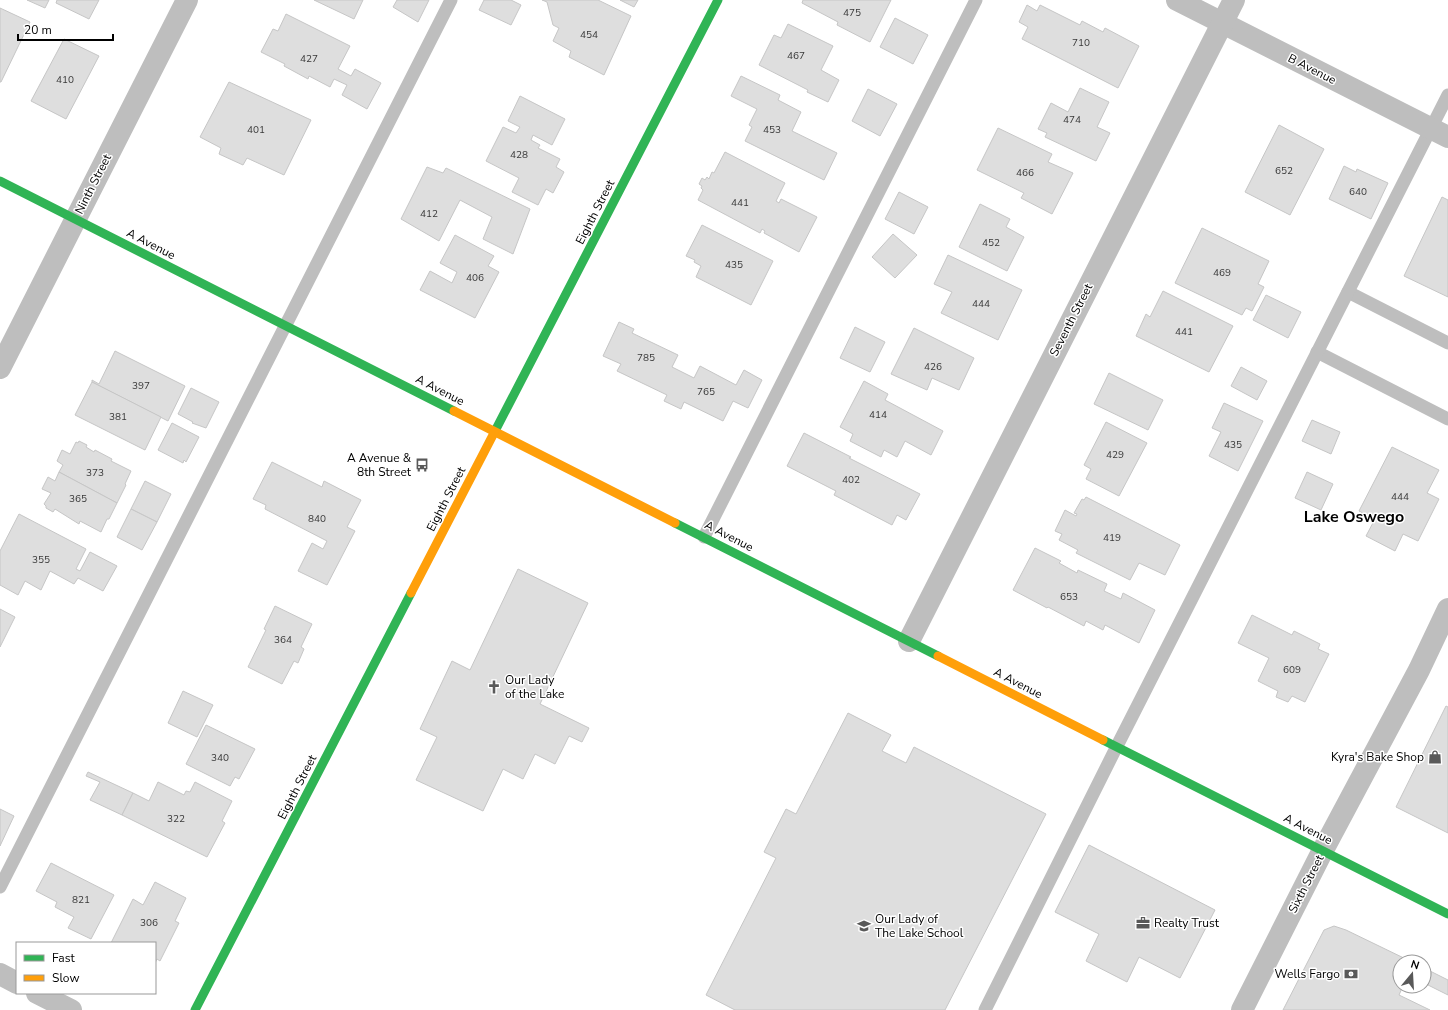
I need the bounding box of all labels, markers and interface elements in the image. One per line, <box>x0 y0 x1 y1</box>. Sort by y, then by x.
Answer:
house number: 475 <box>843 6 861 20</box>
scale bar <box>18 16 113 42</box>
text: 20 m <box>24 22 52 38</box>
house number: 454 <box>580 28 598 42</box>
house number: 710 <box>1072 36 1090 50</box>
house number: 467 <box>787 49 805 63</box>
street label: B Avenue <box>1285 50 1339 88</box>
house number: 427 <box>300 52 318 66</box>
house number: 410 <box>56 73 74 87</box>
house number: 474 <box>1063 113 1081 127</box>
house number: 401 <box>247 123 265 137</box>
house number: 453 <box>763 123 781 137</box>
house number: 428 <box>510 148 528 162</box>
street label: Ninth Street <box>71 151 115 217</box>
house number: 652 <box>1275 164 1293 178</box>
house number: 466 <box>1016 166 1034 180</box>
street label: Eighth Street <box>572 176 618 247</box>
house number: 640 <box>1349 185 1367 199</box>
house number: 441 <box>731 196 749 210</box>
house number: 412 <box>420 207 438 221</box>
street label: A Avenue <box>124 225 178 263</box>
house number: 452 <box>982 236 1000 250</box>
house number: 435 <box>725 258 743 272</box>
house number: 469 <box>1213 266 1231 280</box>
house number: 406 <box>466 271 484 285</box>
street label: Seventh Street <box>1046 280 1097 359</box>
house number: 444 <box>972 297 990 311</box>
house number: 441 <box>1175 325 1193 339</box>
house number: 785 <box>637 351 655 365</box>
house number: 426 <box>924 360 942 374</box>
street label: A Avenue <box>413 371 467 409</box>
house number: 397 <box>132 379 150 393</box>
house number: 765 <box>697 385 715 399</box>
house number: 414 <box>869 408 887 422</box>
house number: 381 <box>109 410 127 424</box>
house number: 435 <box>1224 438 1242 452</box>
house number: 429 <box>1106 448 1124 462</box>
place label: A Avenue & 8th Street <box>347 450 412 480</box>
bus stop icon: A Avenue & 8th Street <box>414 457 430 473</box>
street label: Eighth Street <box>423 463 469 534</box>
house number: 373 <box>86 466 104 480</box>
house number: 402 <box>842 473 860 487</box>
house number: 444 <box>1391 490 1409 504</box>
house number: 365 <box>69 492 87 506</box>
district label: Lake Oswego <box>1304 506 1404 528</box>
house number: 840 <box>308 512 326 526</box>
street label: A Avenue <box>702 517 756 555</box>
house number: 419 <box>1103 531 1121 545</box>
house number: 355 <box>32 553 50 567</box>
house number: 653 <box>1060 590 1078 604</box>
house number: 364 <box>274 633 292 647</box>
house number: 609 <box>1283 663 1301 677</box>
street label: A Avenue <box>991 664 1045 702</box>
place label: Our Lady of the Lake <box>505 672 564 702</box>
church icon: Our Lady of the Lake <box>486 679 502 695</box>
place label: Kyra's Bake Shop <box>1331 749 1424 765</box>
shop icon: Kyra's Bake Shop <box>1427 749 1443 765</box>
house number: 340 <box>211 751 229 765</box>
street label: Eighth Street <box>274 751 320 822</box>
street label: A Avenue <box>1281 810 1335 848</box>
house number: 322 <box>167 812 185 826</box>
street label: Sixth Street <box>1285 851 1328 916</box>
house number: 821 <box>72 893 90 907</box>
place label: Our Lady of The Lake School <box>875 911 964 941</box>
office icon: Realty Trust <box>1135 915 1151 931</box>
place label: Realty Trust <box>1154 915 1220 931</box>
house number: 306 <box>140 916 158 930</box>
school or university icon: Our Lady of The Lake School <box>856 918 872 934</box>
legend <box>16 942 156 994</box>
text: Fast <box>52 950 75 966</box>
north arrow <box>1392 954 1432 994</box>
text: N <box>1409 957 1421 973</box>
place label: Wells Fargo <box>1275 966 1340 982</box>
bank icon: Wells Fargo <box>1343 966 1359 982</box>
text: Slow <box>52 970 80 986</box>

